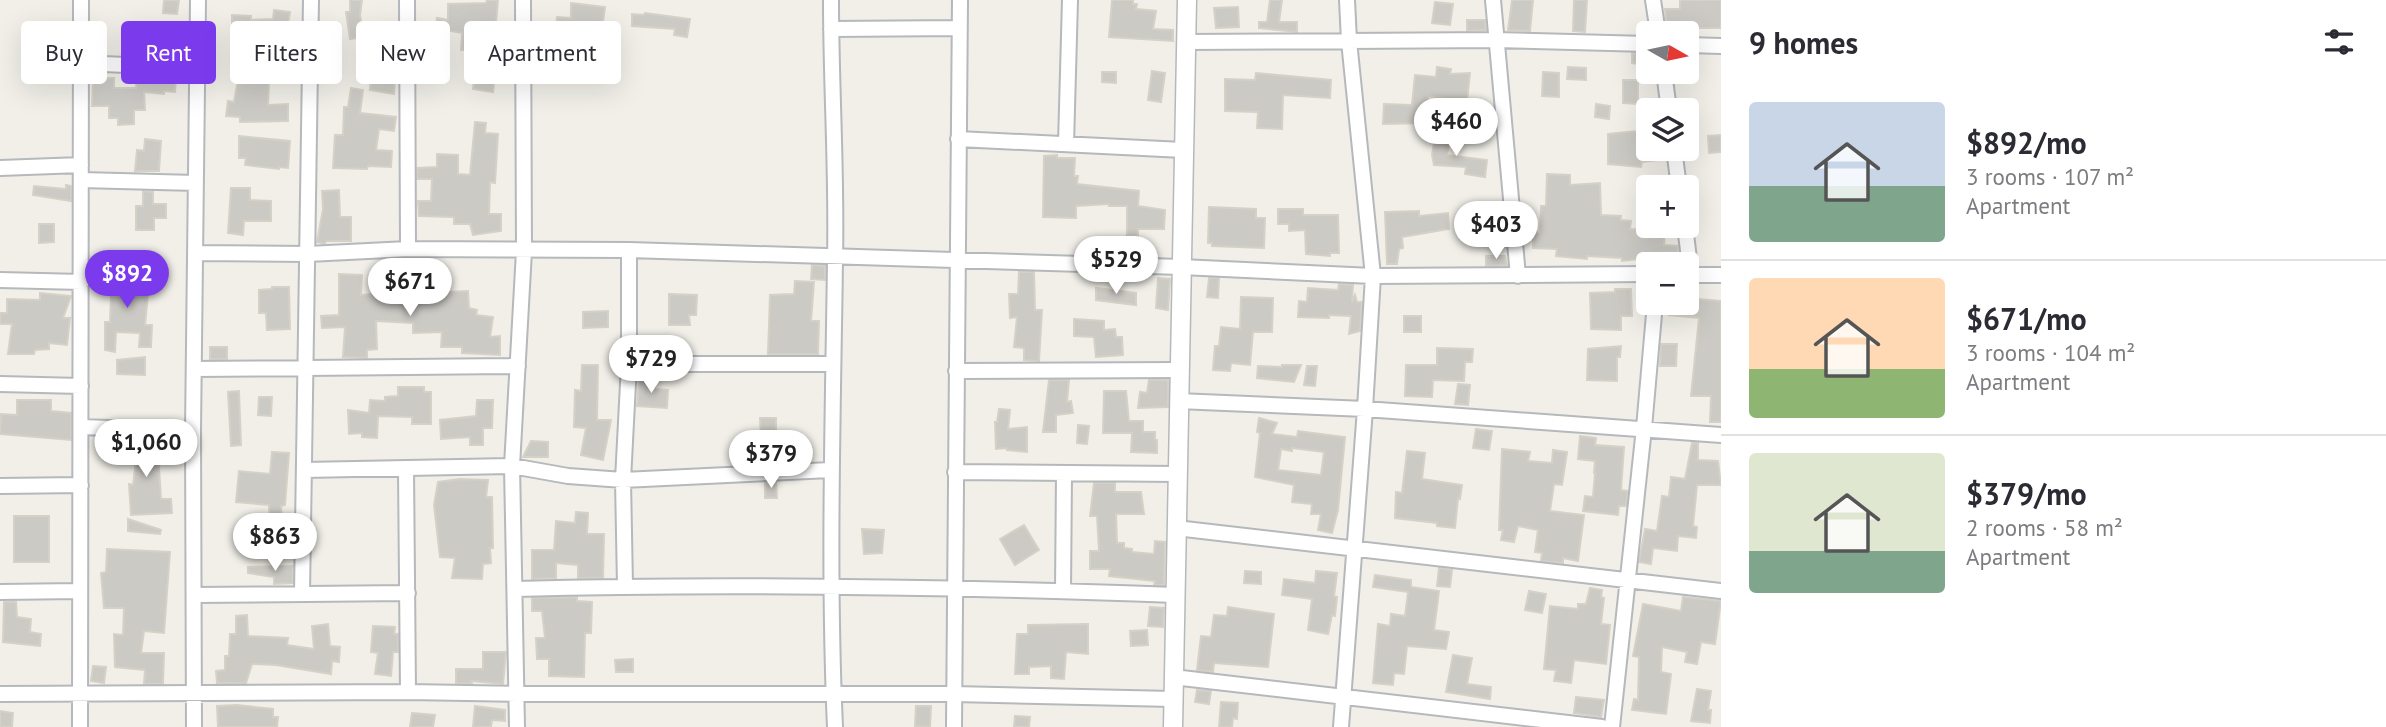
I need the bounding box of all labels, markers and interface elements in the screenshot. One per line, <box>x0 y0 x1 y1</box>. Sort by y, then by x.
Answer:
chip: Buy <box>21 21 107 84</box>
chip: Rent <box>121 21 216 84</box>
chip: Filters <box>230 21 342 84</box>
chip: New <box>356 21 450 84</box>
chip: Apartment <box>464 21 621 84</box>
north arrow <box>1636 21 1699 84</box>
map controls <box>1636 21 1699 315</box>
text: 9 homes <box>1749 23 1858 62</box>
icon: filters <box>2320 23 2358 61</box>
button: layers <box>1636 98 1699 161</box>
pin: $460 <box>1415 99 1497 158</box>
text: $460 <box>1430 106 1482 135</box>
text: $892/mo <box>1966 123 2087 162</box>
icon: home <box>1805 130 1889 214</box>
text: 3 rooms · 107 m² <box>1966 162 2134 191</box>
button: + <box>1636 175 1699 238</box>
text: Apartment <box>1966 191 2070 220</box>
pin: $403 <box>1455 202 1537 261</box>
text: $403 <box>1470 209 1522 238</box>
pin: $529 <box>1075 236 1157 296</box>
text: $529 <box>1090 244 1142 273</box>
pin: $892 <box>86 250 168 310</box>
button: − <box>1636 252 1699 315</box>
text: $892 <box>101 258 153 287</box>
pin: $671 <box>369 258 451 318</box>
text: $671 <box>384 266 436 295</box>
text: $671/mo <box>1966 299 2087 338</box>
icon: home <box>1805 306 1889 390</box>
pin: $729 <box>610 336 692 395</box>
text: 3 rooms · 104 m² <box>1966 338 2135 367</box>
text: $729 <box>625 343 677 372</box>
text: Apartment <box>1966 367 2070 396</box>
pin: $1,060 <box>89 420 203 479</box>
text: $1,060 <box>110 427 182 456</box>
pin: $379 <box>730 430 812 490</box>
text: $379 <box>745 438 797 467</box>
text: $379/mo <box>1966 474 2087 513</box>
icon: home <box>1805 481 1889 565</box>
text: 2 rooms · 58 m² <box>1966 513 2123 542</box>
pin: $863 <box>234 514 316 573</box>
text: $863 <box>249 521 301 550</box>
text: Apartment <box>1966 542 2070 571</box>

